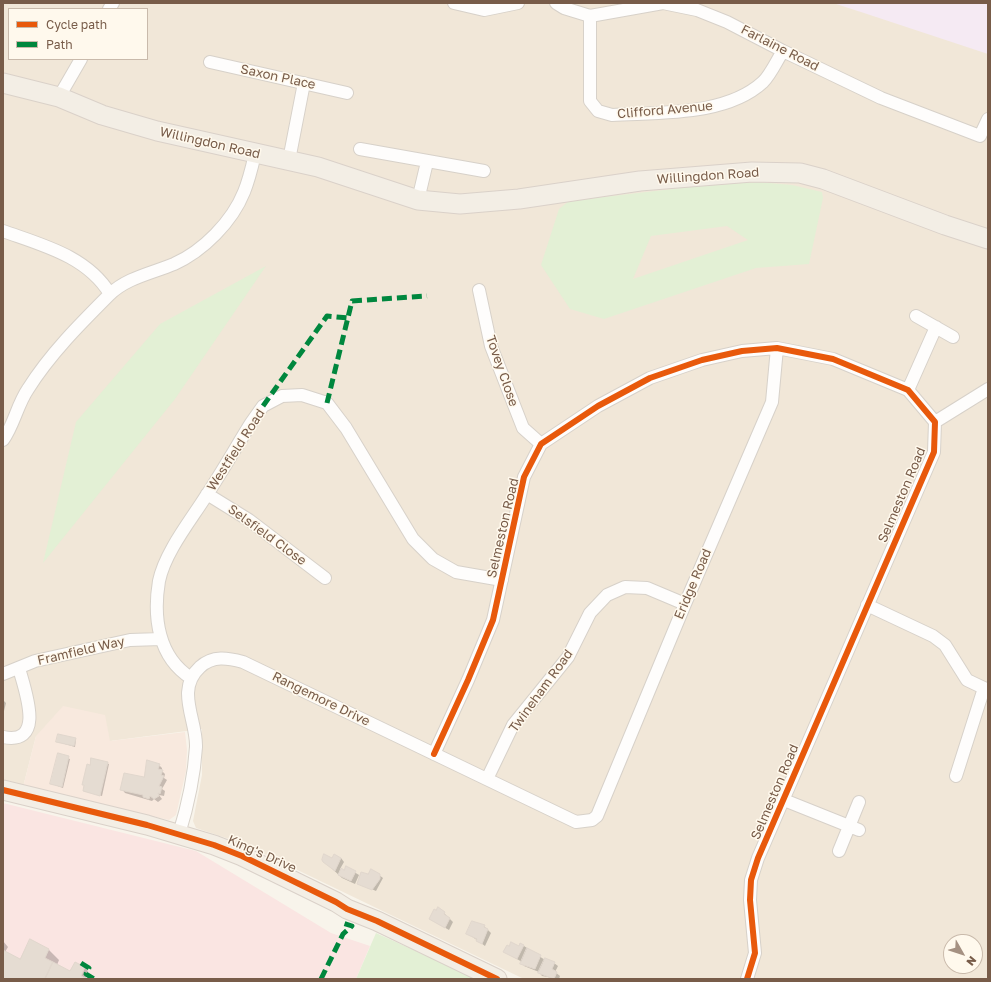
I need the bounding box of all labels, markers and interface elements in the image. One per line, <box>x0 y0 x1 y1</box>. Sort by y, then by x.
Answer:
legend <box>8 8 148 60</box>
text: Cycle path <box>46 17 107 32</box>
street label: Farlaine Road <box>738 22 822 74</box>
text: Path <box>46 37 73 52</box>
street label: Saxon Place <box>239 61 317 93</box>
street label: Clifford Avenue <box>617 98 713 122</box>
street label: Willingdon Road <box>158 124 262 162</box>
street label: Willingdon Road <box>656 165 760 187</box>
street label: Tovey Close <box>483 333 521 409</box>
street label: Westfield Road <box>204 406 268 494</box>
street label: Selmeston Road <box>875 445 929 545</box>
street label: Selmeston Road <box>484 477 522 579</box>
street label: Selsfield Close <box>225 501 309 569</box>
street label: Eridge Road <box>671 546 715 622</box>
street label: Framfield Way <box>36 633 126 669</box>
street label: Twineham Road <box>506 647 576 735</box>
street label: Rangemore Drive <box>270 669 372 729</box>
street label: Selmeston Road <box>748 742 802 842</box>
street label: King's Drive <box>225 832 299 876</box>
north arrow <box>943 934 983 974</box>
text: N <box>964 954 980 969</box>

